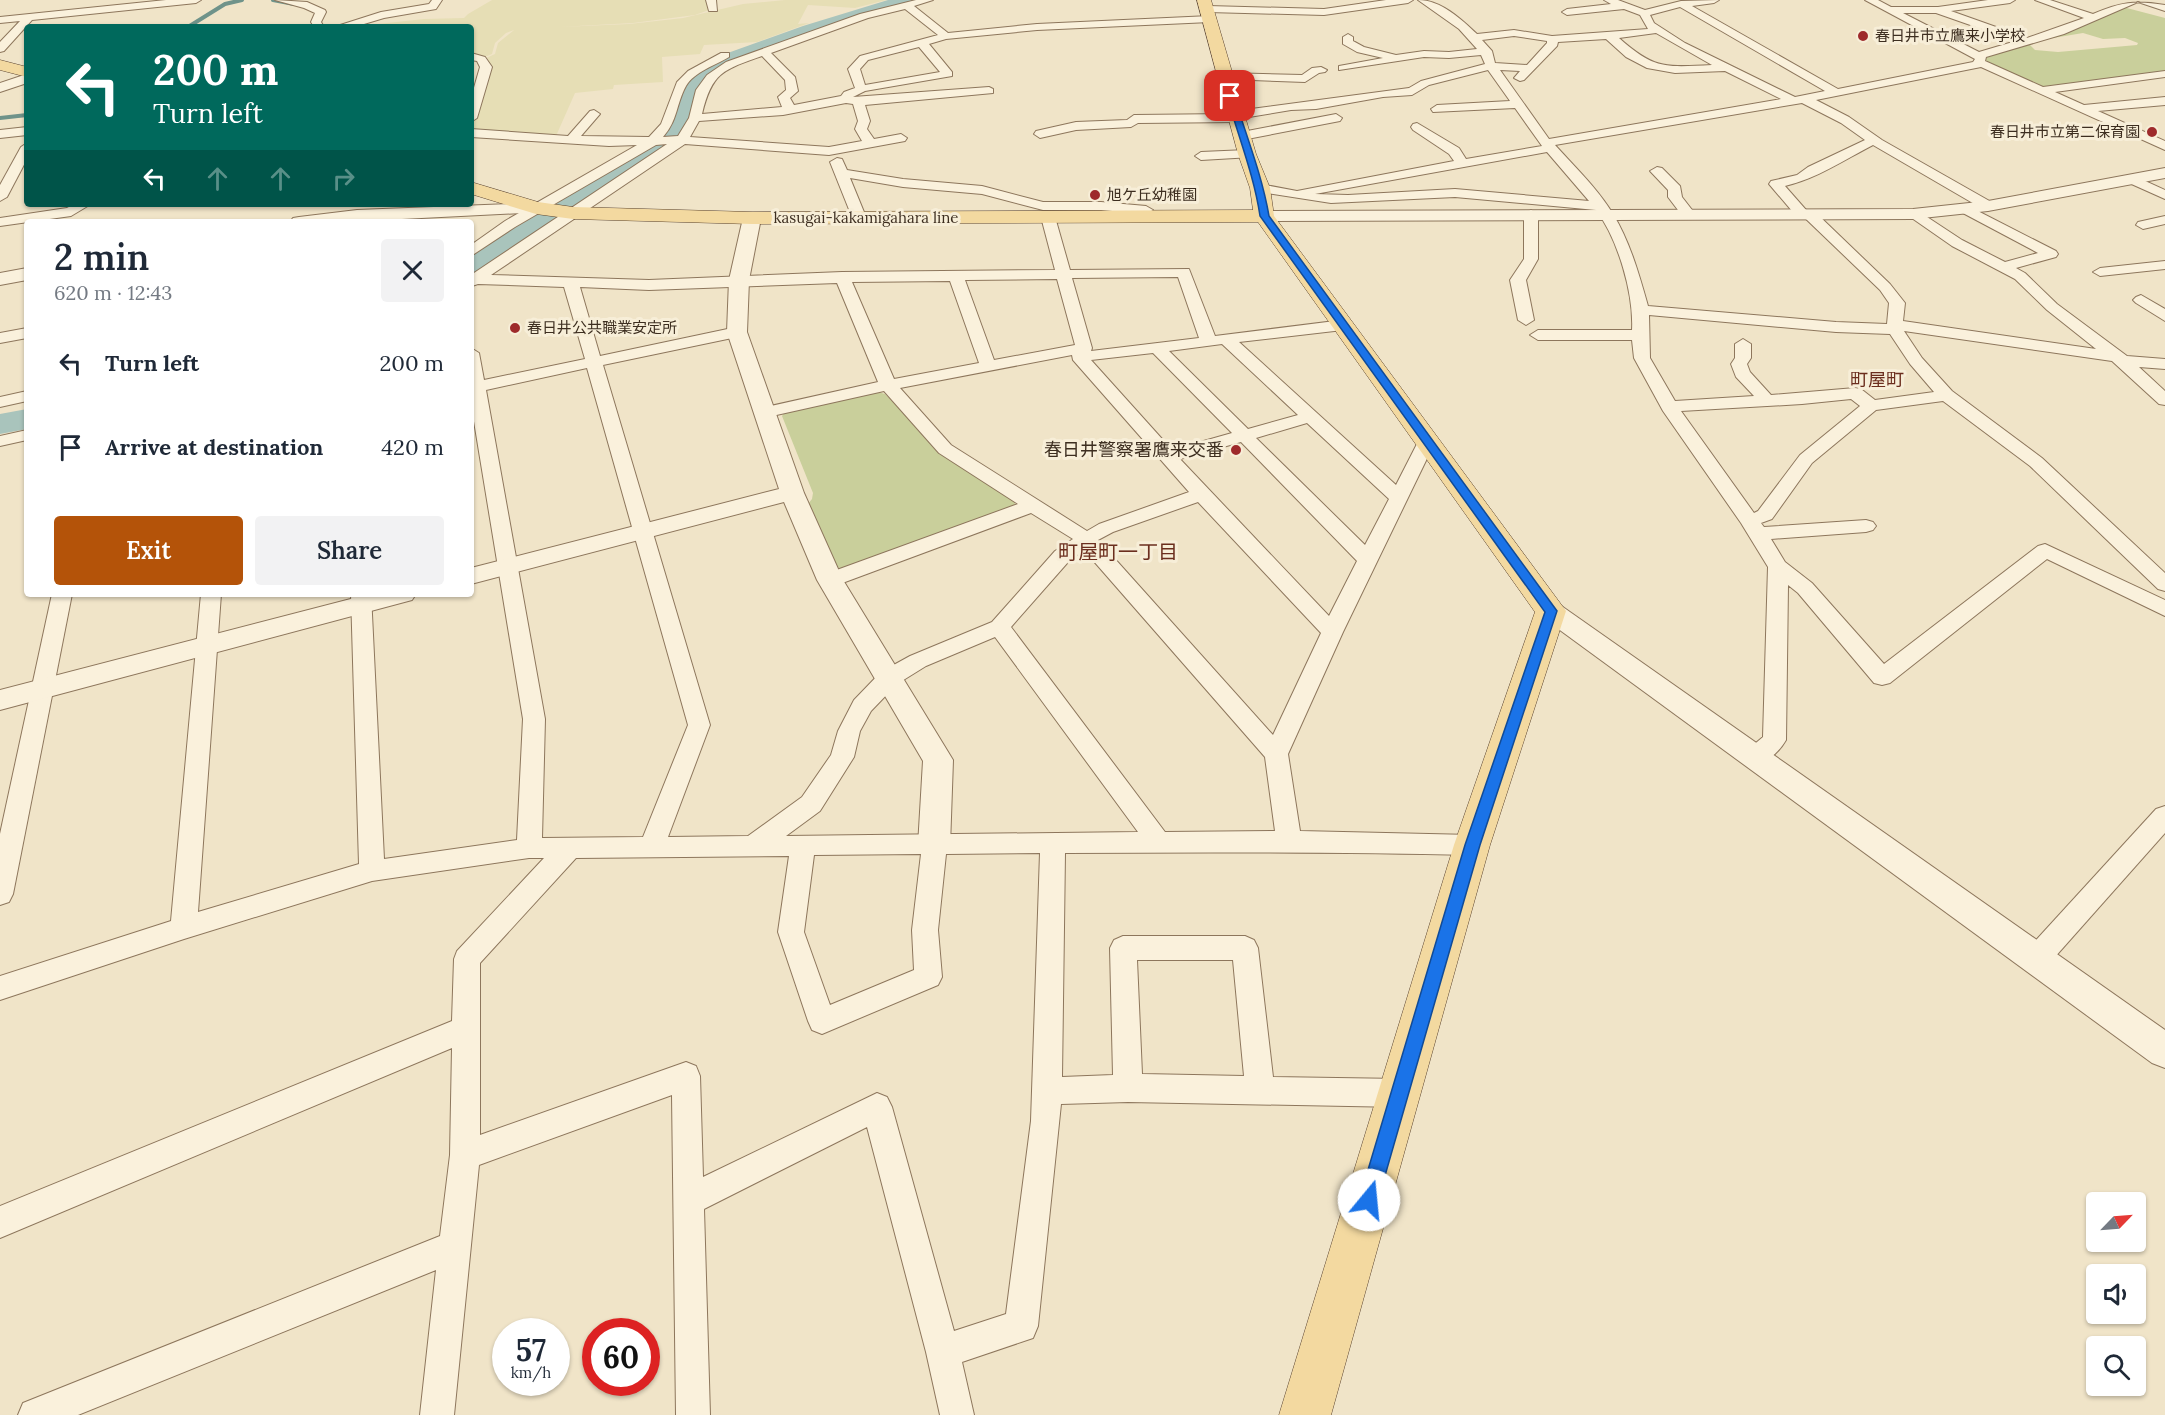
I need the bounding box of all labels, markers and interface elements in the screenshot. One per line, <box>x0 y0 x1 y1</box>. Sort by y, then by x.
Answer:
place label: 春日井市立鷹来小学校 <box>1875 26 2025 45</box>
marker: 春日井市立鷹来小学校 <box>1856 29 1870 43</box>
text: 200 m <box>153 43 279 97</box>
icon: left <box>54 48 132 126</box>
pin <box>1204 70 1255 121</box>
icon: arrive <box>1213 79 1246 112</box>
text: Turn left <box>153 96 263 130</box>
place label: 春日井市立第二保育園 <box>1990 122 2140 141</box>
marker: 春日井市立第二保育園 <box>2145 125 2159 139</box>
icon: left <box>138 162 171 195</box>
icon: ahead <box>201 162 234 195</box>
icon: ahead <box>264 162 297 195</box>
icon: right <box>327 162 360 195</box>
place label: 旭ケ丘幼稚園 <box>1107 185 1197 204</box>
marker: 旭ケ丘幼稚園 <box>1088 188 1102 202</box>
street label: kasugai-kakamigahara line <box>774 208 958 227</box>
text: 2 min <box>54 234 149 280</box>
button: close <box>381 239 444 302</box>
text: 620 m · 12:43 <box>54 280 172 305</box>
place label: 春日井公共職業安定所 <box>527 318 677 337</box>
marker: 春日井公共職業安定所 <box>508 321 522 335</box>
icon: left <box>54 347 87 380</box>
text: Turn left <box>105 349 199 377</box>
text: 200 m <box>379 349 444 377</box>
district label: 町屋町 <box>1850 368 1904 391</box>
icon: arrive <box>54 431 87 464</box>
text: Arrive at destination <box>105 433 323 461</box>
text: 420 m <box>381 433 444 461</box>
place label: 春日井警察署鷹来交番 <box>1044 438 1224 461</box>
marker: 春日井警察署鷹来交番 <box>1229 443 1243 457</box>
button: Exit <box>54 516 243 585</box>
button: Share <box>255 516 444 585</box>
district label: 町屋町一丁目 <box>1058 539 1178 564</box>
position arrow <box>1337 1168 1401 1232</box>
north arrow <box>2086 1192 2146 1252</box>
map controls <box>2086 1192 2146 1396</box>
button: sound <box>2086 1264 2146 1324</box>
speed limit sign: 60 <box>582 1318 660 1396</box>
text: 57 <box>516 1331 546 1369</box>
button: search <box>2086 1336 2146 1396</box>
text: km/h <box>511 1363 551 1382</box>

